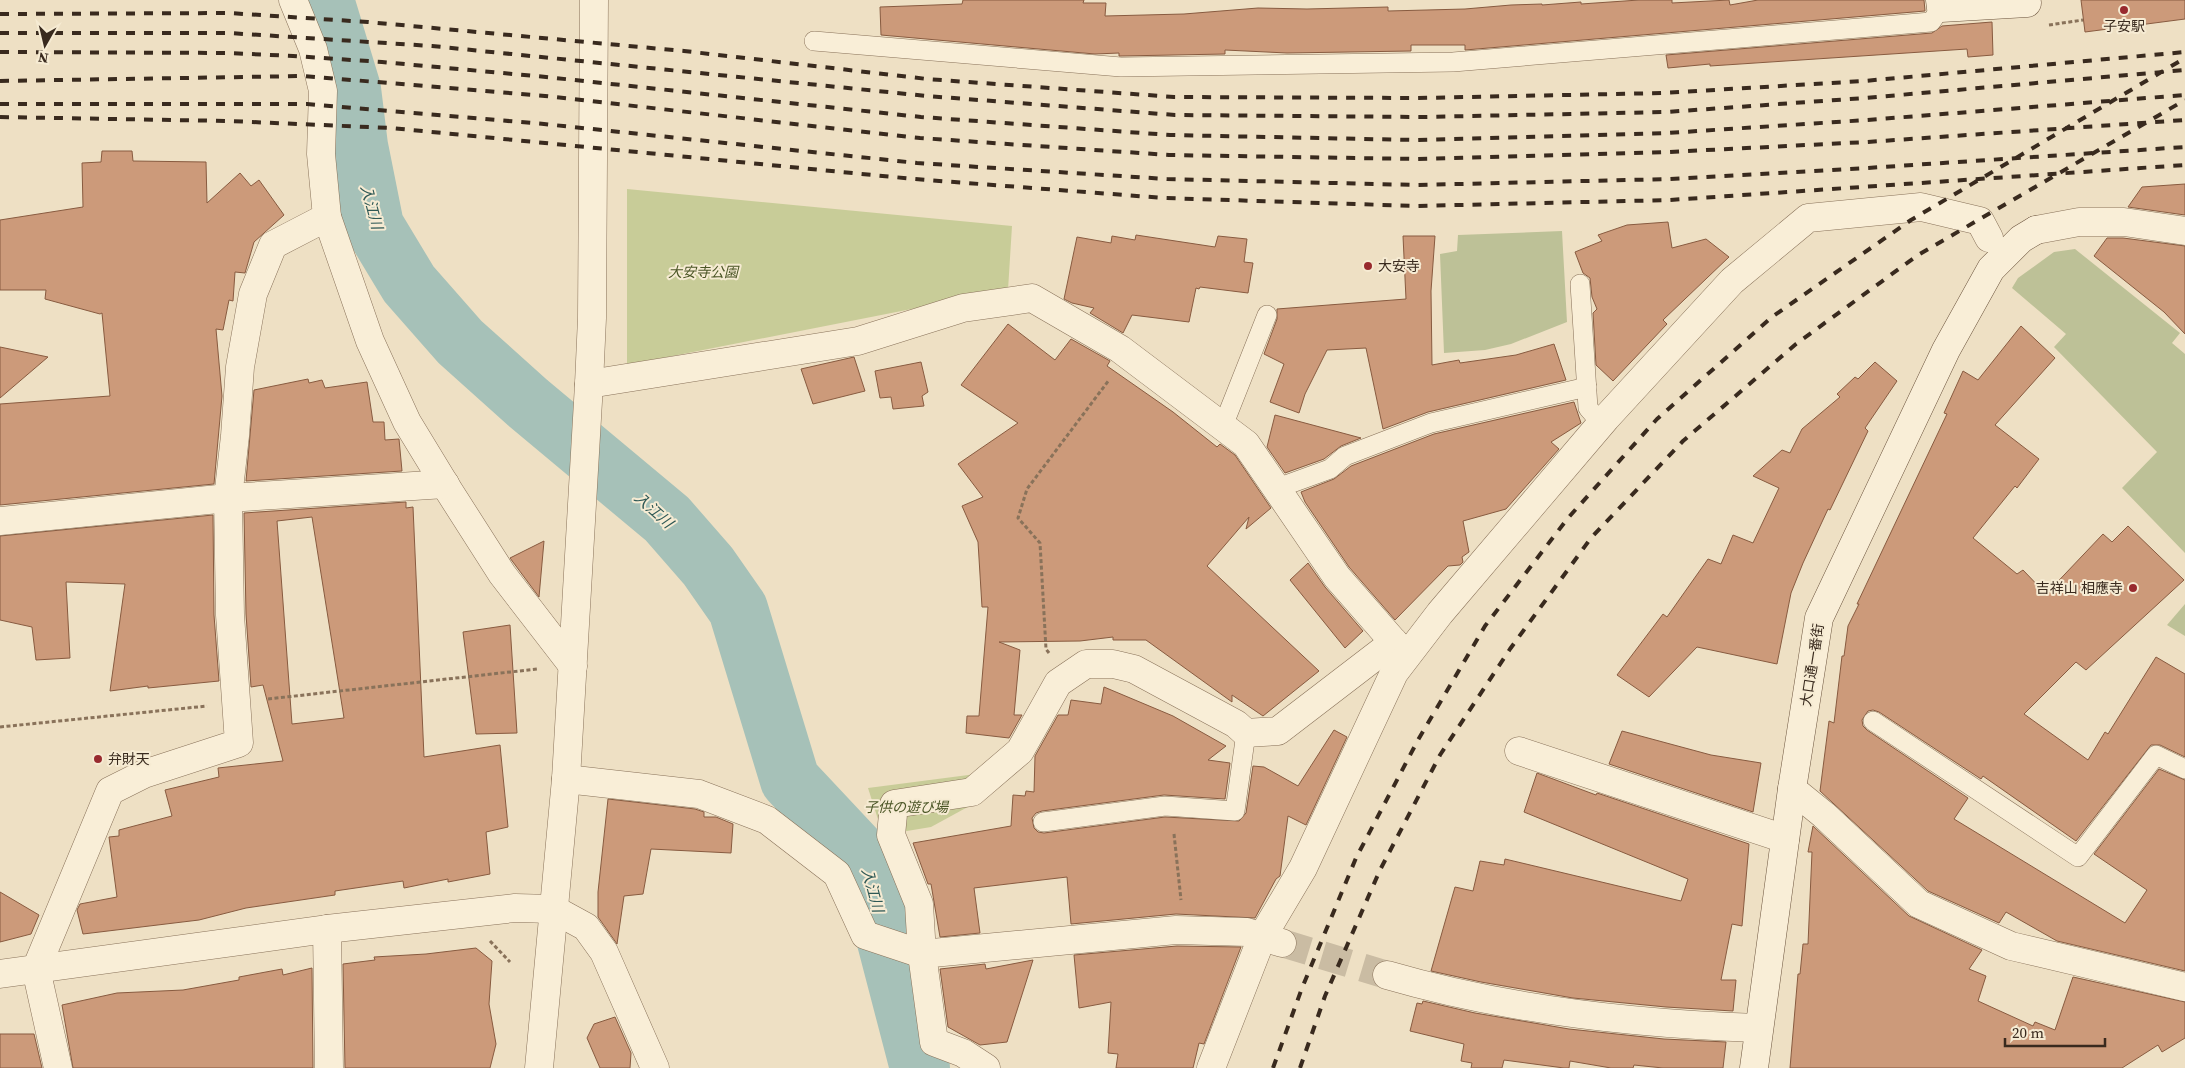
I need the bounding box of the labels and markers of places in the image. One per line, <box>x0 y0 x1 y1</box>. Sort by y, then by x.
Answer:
marker: 子安駅 <box>2118 4 2130 16</box>
place label: 子安駅 <box>2103 16 2145 36</box>
place label: 大安寺 <box>1378 256 1420 276</box>
marker: 大安寺 <box>1362 260 1374 272</box>
place label: 吉祥山 相應寺 <box>2036 578 2123 598</box>
marker: 吉祥山 相應寺 <box>2127 582 2139 594</box>
place label: 弁財天 <box>108 749 150 769</box>
marker: 弁財天 <box>92 753 104 765</box>

